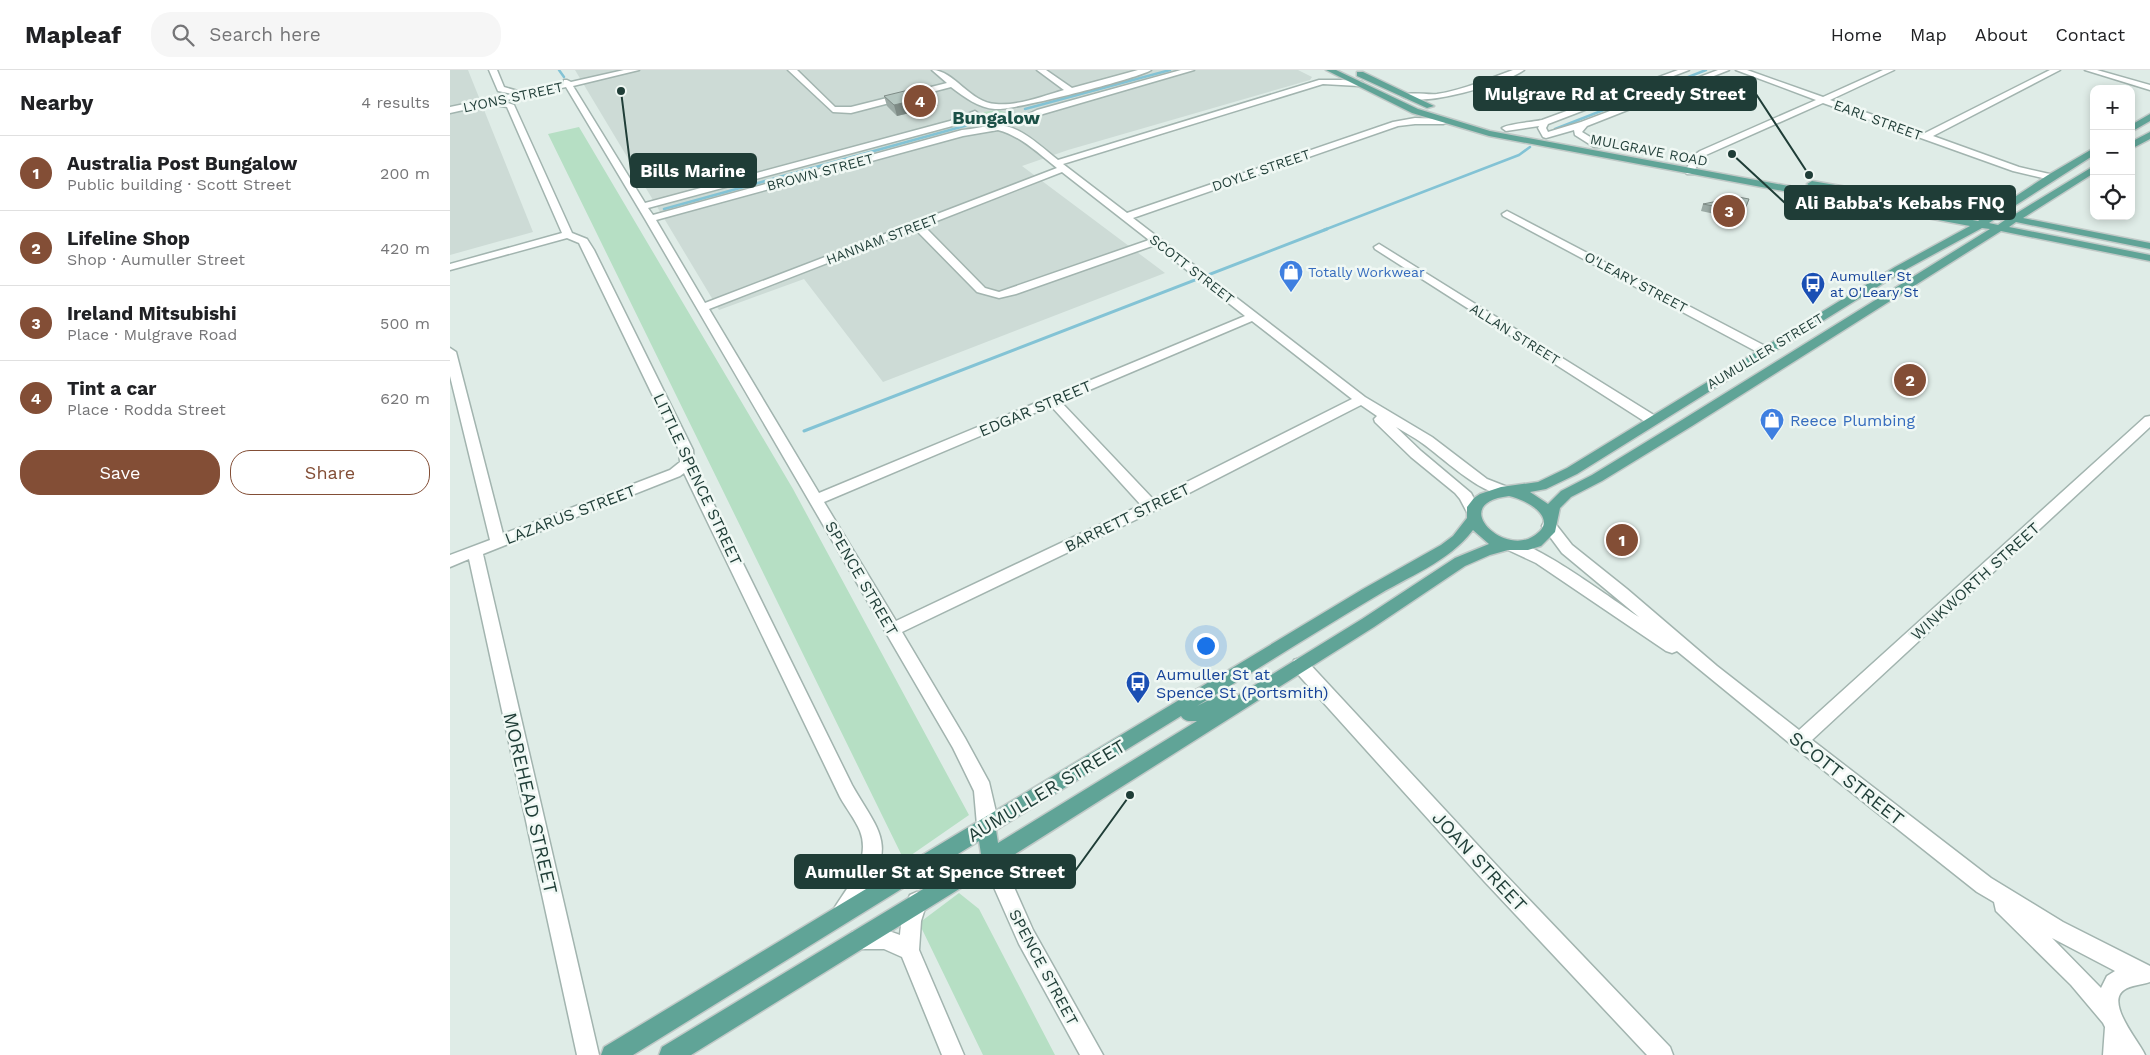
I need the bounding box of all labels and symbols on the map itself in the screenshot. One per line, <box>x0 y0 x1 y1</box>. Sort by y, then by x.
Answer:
callout: Mulgrave Rd at Creedy Street <box>1474 77 1756 110</box>
street label: LYONS STREET <box>462 78 565 115</box>
pin: 4 <box>904 82 936 120</box>
text: Mulgrave Rd at Creedy Street <box>1485 83 1746 104</box>
street label: EARL STREET <box>1832 97 1925 144</box>
district label: Bungalow <box>952 107 1041 128</box>
street label: MULGRAVE ROAD <box>1589 131 1709 169</box>
street label: DOYLE STREET <box>1210 146 1313 194</box>
street label: BROWN STREET <box>765 150 876 194</box>
callout: Bills Marine <box>631 154 756 187</box>
text: Bills Marine <box>640 160 746 181</box>
callout: Ali Babba's Kebabs FNQ <box>1785 186 2015 219</box>
pin: 3 <box>1713 192 1745 230</box>
text: Ali Babba's Kebabs FNQ <box>1795 192 2005 213</box>
street label: HANNAM STREET <box>824 210 941 268</box>
street label: SCOTT STREET <box>1147 231 1238 307</box>
street label: O'LEARY STREET <box>1582 248 1691 316</box>
shop icon: Totally Workwear <box>1278 259 1304 293</box>
place label: Totally Workwear <box>1308 264 1425 280</box>
place label: Aumuller St at O'Leary St <box>1830 268 1919 300</box>
bus stop icon: Aumuller St at O'Leary St <box>1800 271 1826 305</box>
street label: ALLAN STREET <box>1467 300 1563 368</box>
street label: AUMULLER STREET <box>1704 310 1827 392</box>
pin: 2 <box>1894 361 1926 399</box>
street label: EDGAR STREET <box>976 376 1095 441</box>
street label: LITTLE SPENCE STREET <box>649 390 746 569</box>
shop icon: Reece Plumbing <box>1759 407 1785 441</box>
place label: Reece Plumbing <box>1790 411 1915 430</box>
street label: BARRETT STREET <box>1062 479 1193 556</box>
street label: LAZARUS STREET <box>502 481 639 548</box>
street label: SPENCE STREET <box>821 518 902 639</box>
street label: WINKWORTH STREET <box>1907 518 2044 644</box>
pin: 1 <box>1606 521 1638 559</box>
your location <box>1193 633 1219 659</box>
place label: Aumuller St at Spence St (Portsmith) <box>1156 665 1328 702</box>
bus stop icon: Aumuller St at Spence St (Portsmith) <box>1125 670 1151 704</box>
street label: MOREHEAD STREET <box>498 710 563 896</box>
street label: SCOTT STREET <box>1785 726 1909 830</box>
street label: AUMULLER STREET <box>963 734 1130 847</box>
street label: JOAN STREET <box>1427 806 1532 916</box>
callout: Aumuller St at Spence Street <box>795 855 1075 888</box>
text: Aumuller St at Spence Street <box>805 861 1065 882</box>
street label: SPENCE STREET <box>1005 906 1082 1029</box>

